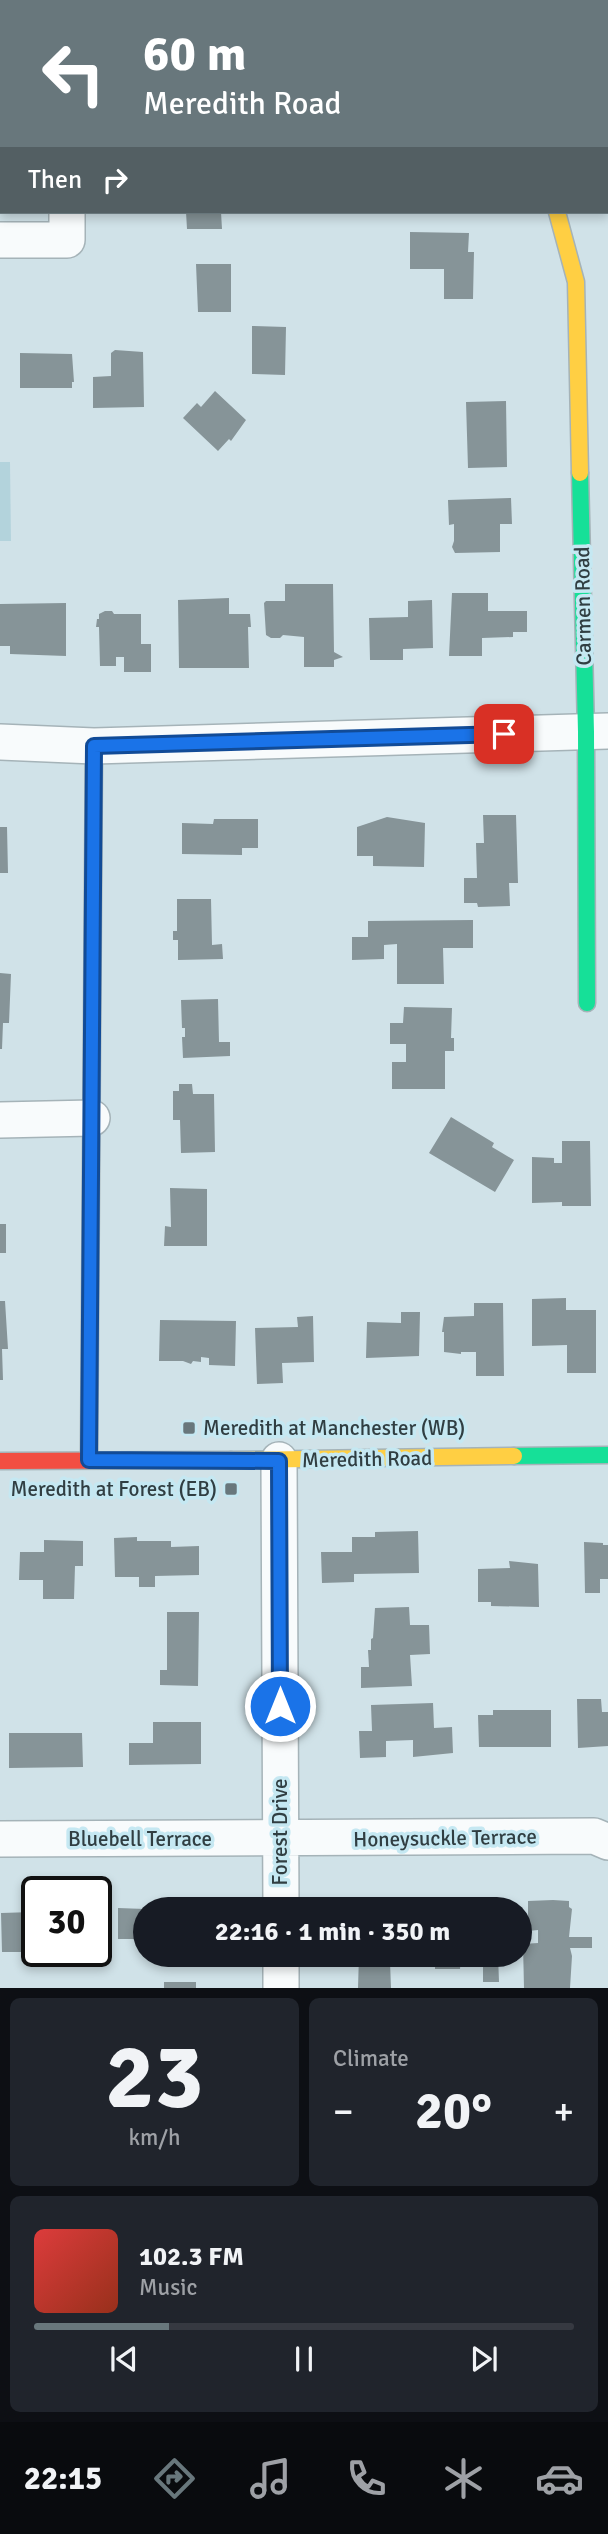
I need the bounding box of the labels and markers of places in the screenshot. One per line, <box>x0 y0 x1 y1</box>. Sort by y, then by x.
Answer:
pin <box>474 704 534 764</box>
place label: Meredith at Manchester (WB) <box>203 1415 465 1441</box>
marker: Meredith at Manchester (WB) <box>181 1420 197 1436</box>
place label: Meredith at Forest (EB) <box>10 1476 217 1502</box>
marker: Meredith at Forest (EB) <box>223 1481 239 1497</box>

